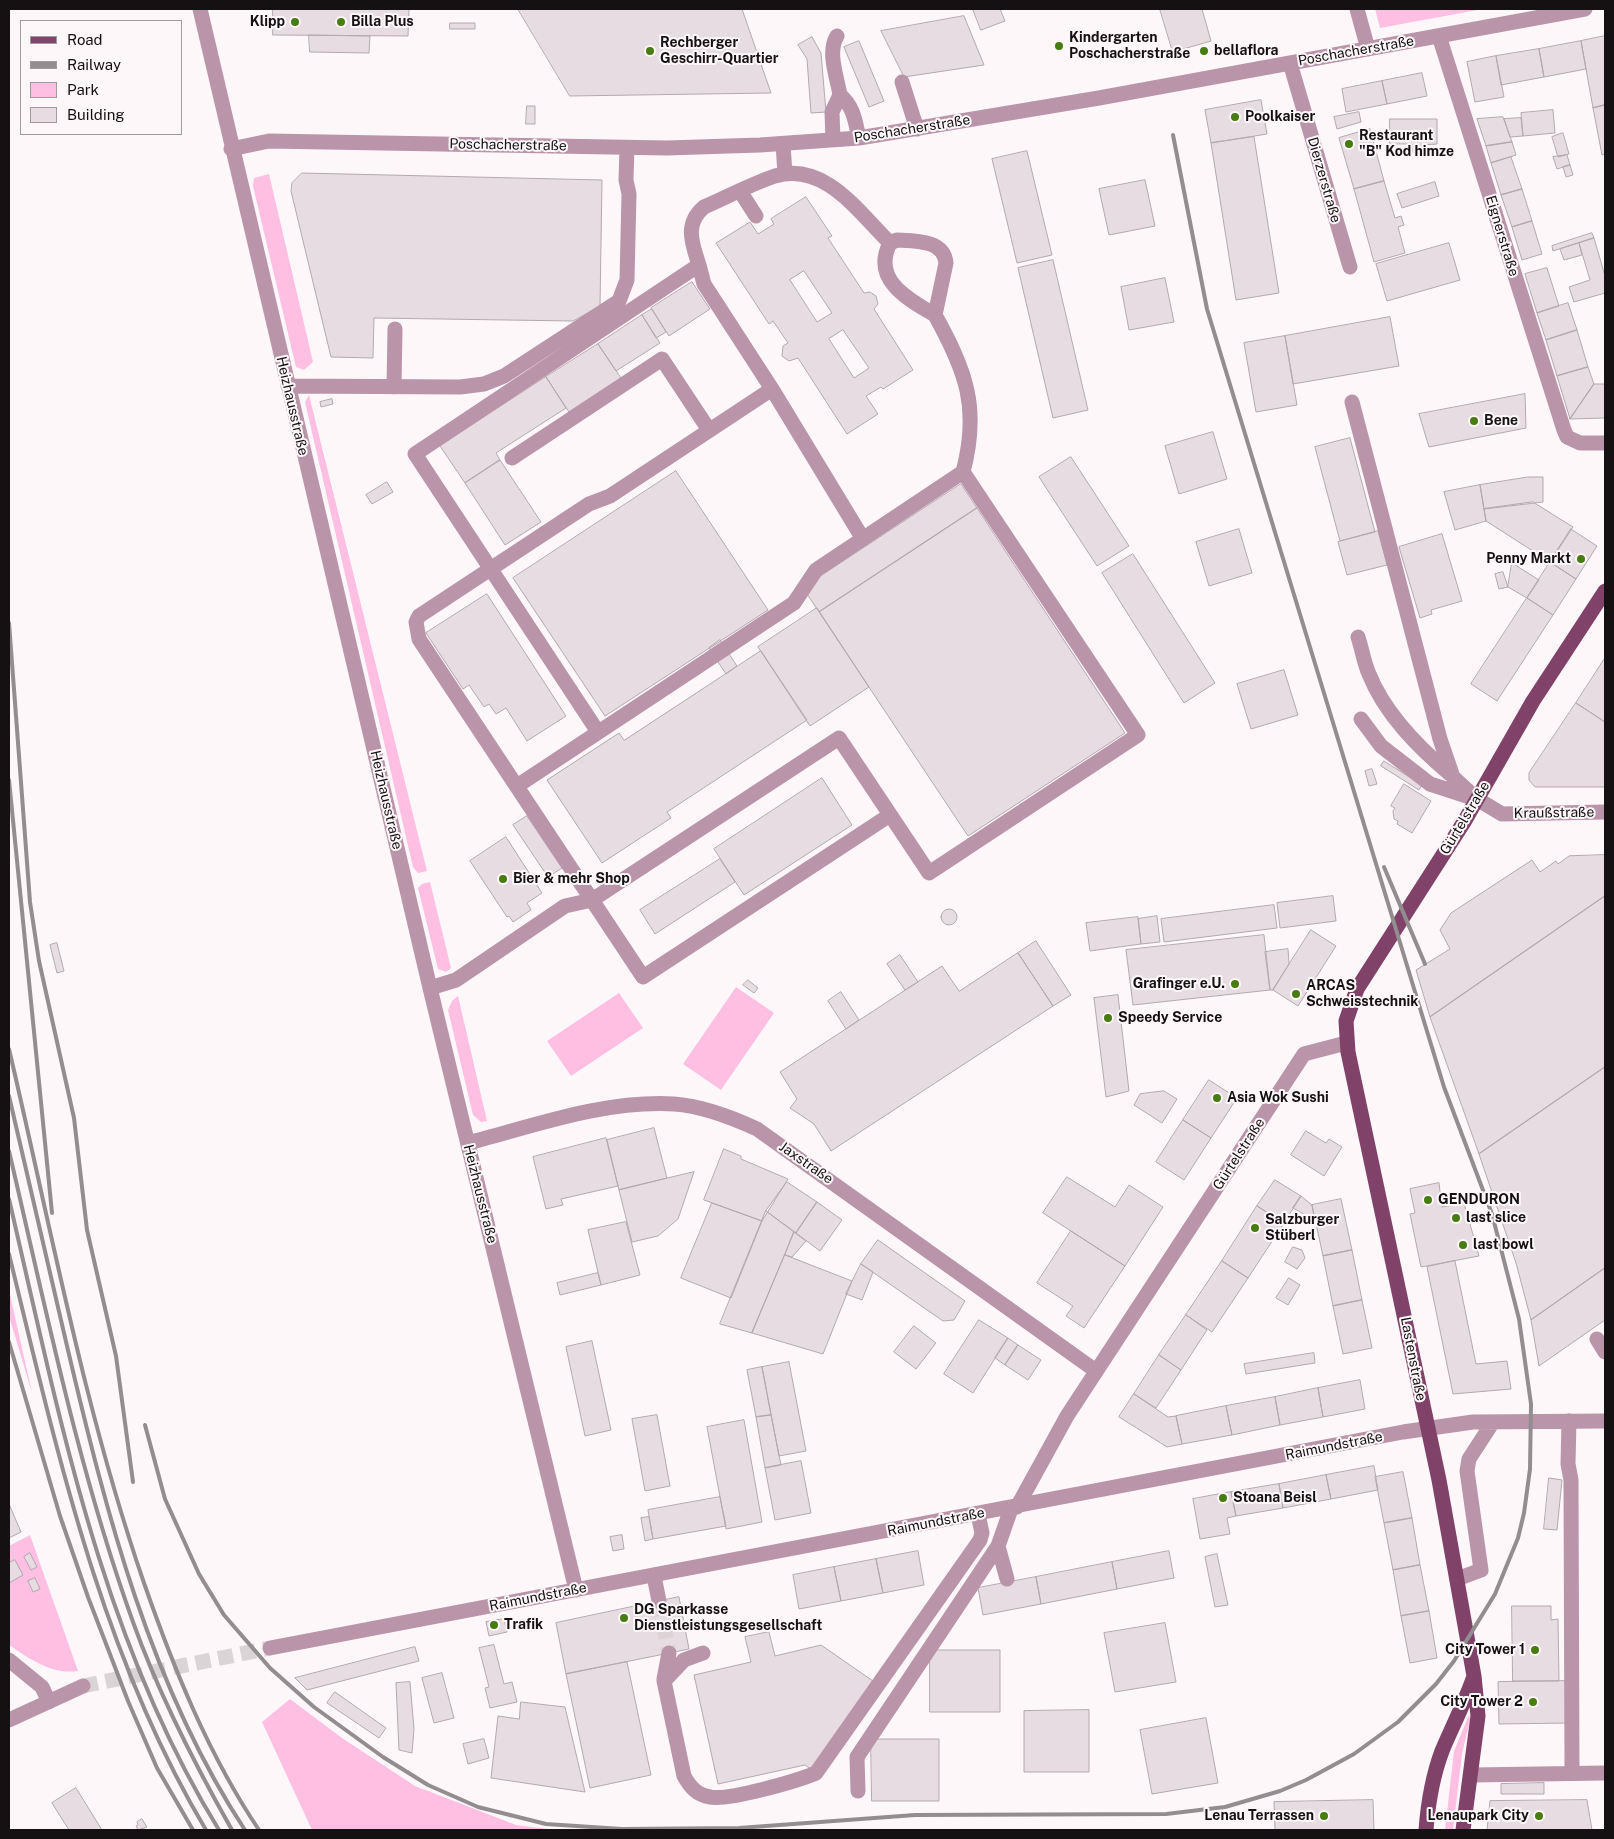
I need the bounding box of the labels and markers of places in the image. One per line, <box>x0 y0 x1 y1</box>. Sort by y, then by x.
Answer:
place label: Klipp <box>250 14 285 30</box>
place label: Billa Plus <box>351 14 414 30</box>
marker: Klipp <box>289 16 301 28</box>
marker: Billa Plus <box>335 16 347 28</box>
place label: Kindergarten Poschacherstraße <box>1069 30 1190 62</box>
place label: Rechberger Geschirr-Quartier <box>660 35 779 68</box>
marker: Kindergarten Poschacherstraße <box>1053 40 1065 52</box>
place label: bellaflora <box>1214 43 1279 59</box>
marker: Rechberger Geschirr-Quartier <box>644 45 656 57</box>
marker: bellaflora <box>1198 45 1210 57</box>
place label: Poolkaiser <box>1245 109 1315 125</box>
marker: Poolkaiser <box>1229 111 1241 123</box>
place label: Restaurant "B" Kod himze <box>1359 128 1454 160</box>
marker: Restaurant "B" Kod himze <box>1343 138 1355 150</box>
place label: Bene <box>1484 413 1518 429</box>
marker: Bene <box>1468 415 1480 427</box>
place label: Penny Markt <box>1486 551 1571 567</box>
marker: Penny Markt <box>1575 553 1587 565</box>
place label: Bier & mehr Shop <box>513 871 630 887</box>
marker: Bier & mehr Shop <box>497 873 509 885</box>
place label: Grafinger e.U. <box>1133 976 1225 992</box>
marker: Grafinger e.U. <box>1229 978 1241 990</box>
place label: ARCAS Schweisstechnik <box>1306 978 1418 1010</box>
marker: ARCAS Schweisstechnik <box>1290 988 1302 1000</box>
place label: Speedy Service <box>1118 1010 1222 1026</box>
marker: Speedy Service <box>1102 1012 1114 1024</box>
place label: Asia Wok Sushi <box>1227 1090 1329 1106</box>
marker: Asia Wok Sushi <box>1211 1092 1223 1104</box>
place label: GENDURON <box>1438 1192 1520 1208</box>
marker: GENDURON <box>1422 1194 1434 1206</box>
place label: last slice <box>1466 1210 1526 1226</box>
place label: Salzburger Stüberl <box>1265 1212 1339 1244</box>
marker: last slice <box>1450 1212 1462 1224</box>
marker: Salzburger Stüberl <box>1249 1222 1261 1234</box>
place label: last bowl <box>1473 1237 1534 1253</box>
marker: last bowl <box>1457 1239 1469 1251</box>
place label: Stoana Beisl <box>1233 1490 1317 1506</box>
marker: Stoana Beisl <box>1217 1492 1229 1504</box>
place label: DG Sparkasse Dienstleistungsgesellschaft <box>634 1602 822 1634</box>
marker: DG Sparkasse Dienstleistungsgesellschaft <box>618 1612 630 1624</box>
place label: Trafik <box>504 1617 543 1633</box>
marker: Trafik <box>488 1619 500 1631</box>
place label: City Tower 1 <box>1445 1642 1525 1658</box>
marker: City Tower 1 <box>1529 1644 1541 1656</box>
place label: City Tower 2 <box>1440 1694 1523 1710</box>
marker: City Tower 2 <box>1527 1696 1539 1708</box>
place label: Lenau Terrassen <box>1204 1808 1314 1824</box>
place label: Lenaupark City <box>1427 1808 1529 1824</box>
marker: Lenau Terrassen <box>1318 1810 1330 1822</box>
marker: Lenaupark City <box>1533 1810 1545 1822</box>

